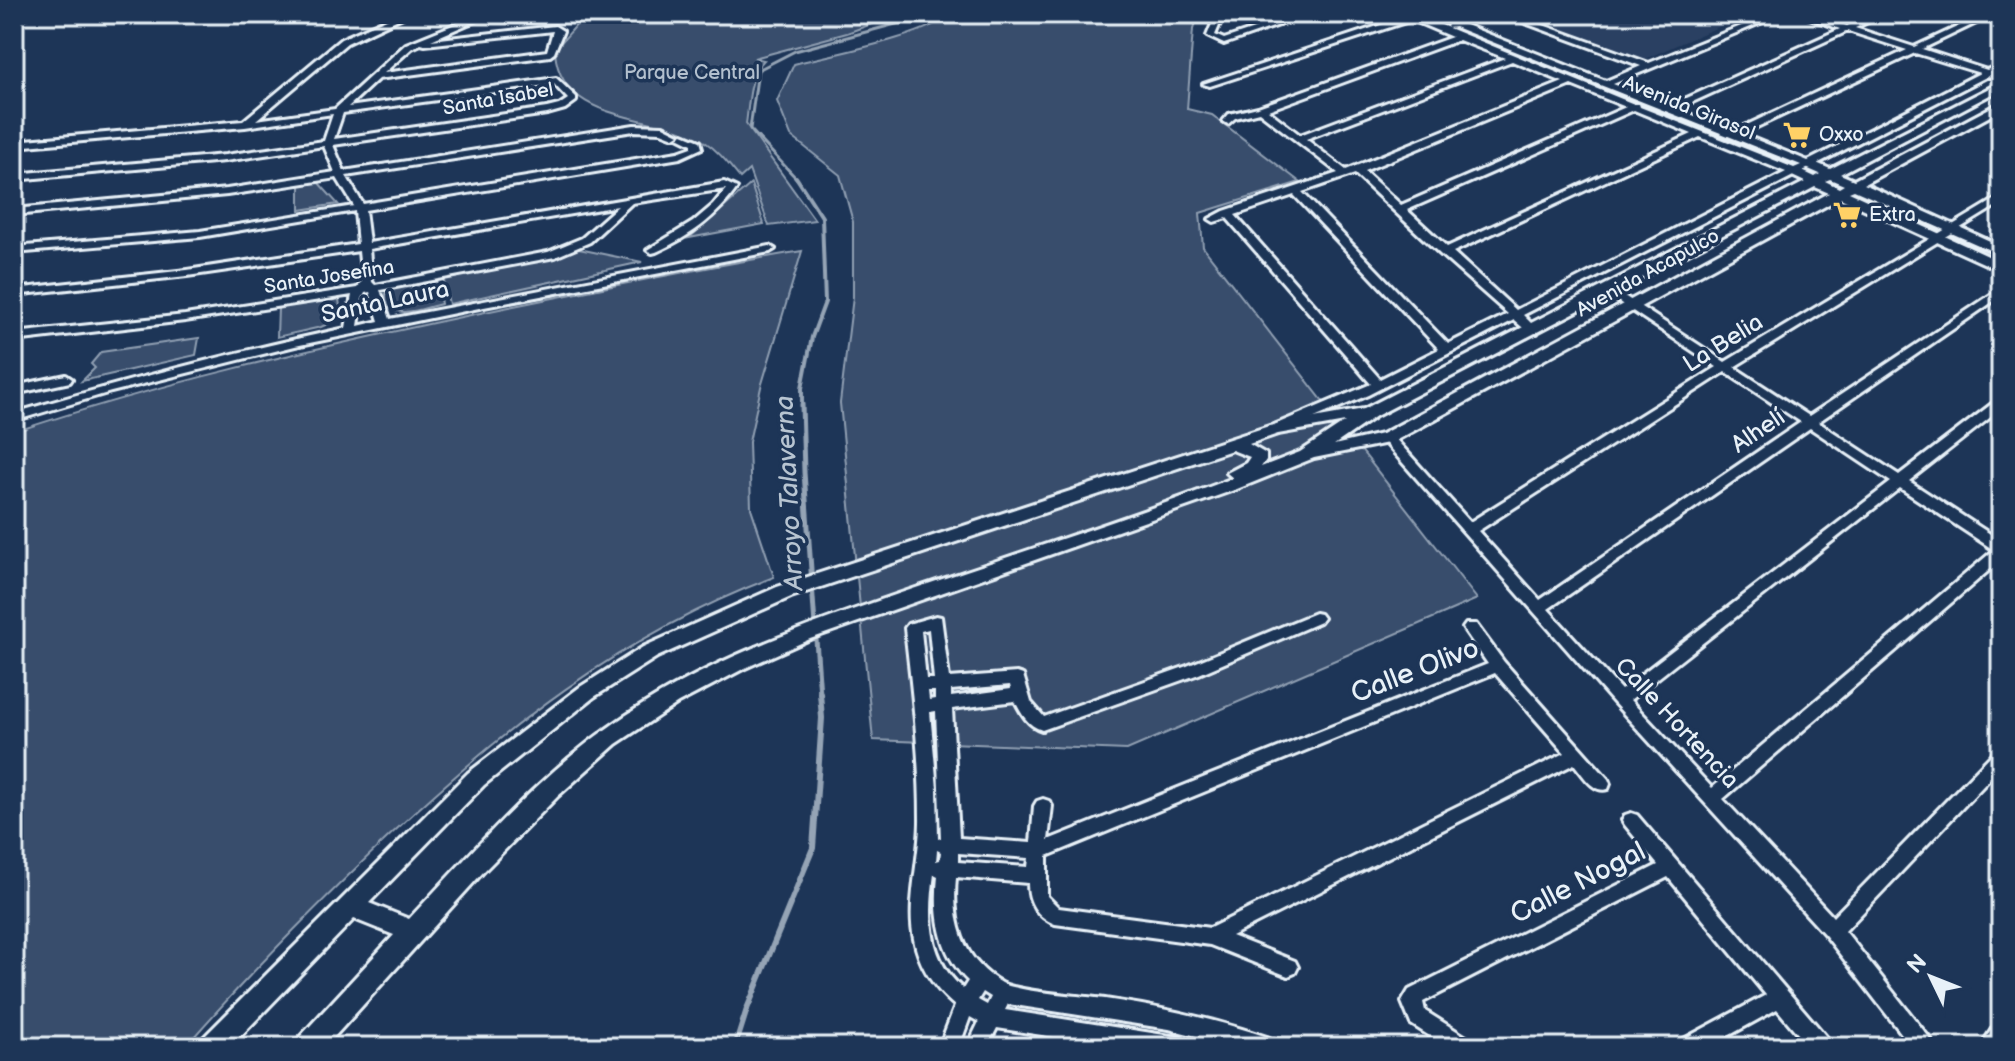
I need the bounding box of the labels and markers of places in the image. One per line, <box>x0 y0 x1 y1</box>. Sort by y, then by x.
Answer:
supermarket icon: Oxxo <box>1782 120 1812 150</box>
place label: Oxxo <box>1819 123 1864 147</box>
supermarket icon: Extra <box>1832 200 1862 230</box>
place label: Extra <box>1869 203 1916 227</box>

